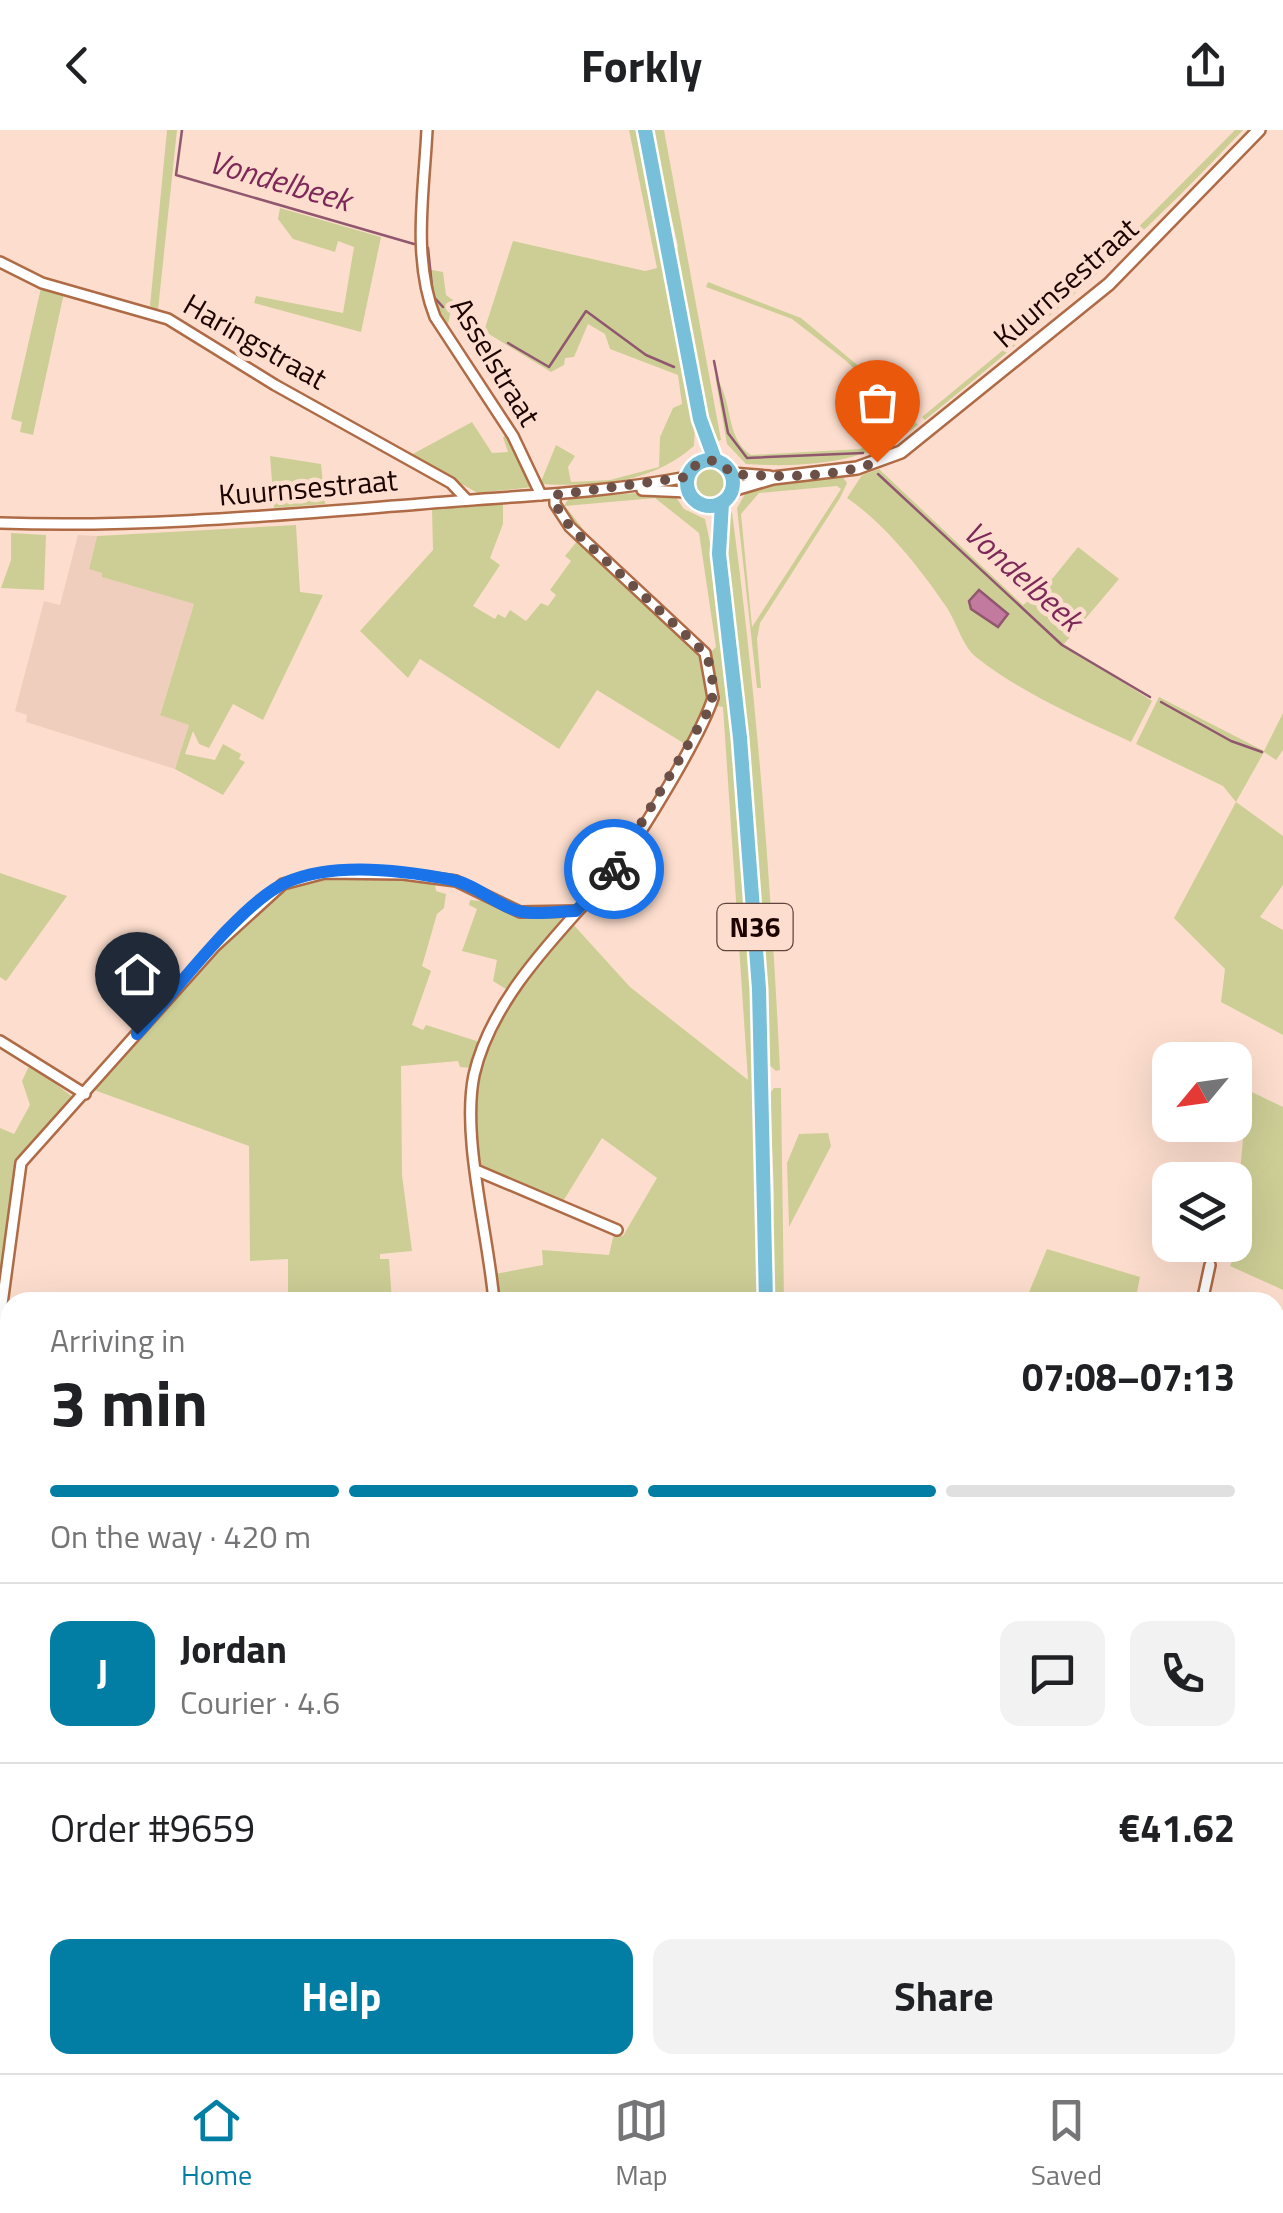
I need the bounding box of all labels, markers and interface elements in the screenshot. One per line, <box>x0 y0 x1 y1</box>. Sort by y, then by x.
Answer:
text: Forkly <box>581 31 702 99</box>
icon: back <box>50 38 105 93</box>
icon: share <box>1178 38 1233 93</box>
water label: Vondelbeek <box>204 137 361 224</box>
street label: Kuurnsestraat <box>982 206 1149 359</box>
street label: Haringstraat <box>175 281 336 401</box>
street label: Asselstraat <box>439 288 553 435</box>
pin <box>835 360 920 463</box>
icon: bag <box>850 375 905 430</box>
street label: Kuurnsestraat <box>216 456 400 518</box>
water label: Vondelbeek <box>953 509 1097 644</box>
courier <box>564 819 664 919</box>
icon: bike <box>587 842 642 897</box>
road number: N36 <box>718 904 792 950</box>
pin <box>95 932 180 1035</box>
icon: home <box>110 947 165 1002</box>
north arrow <box>1152 1042 1252 1142</box>
map controls <box>1152 1042 1252 1262</box>
button: layers <box>1152 1162 1252 1262</box>
text: Arriving in <box>50 1316 186 1364</box>
text: 07:08–07:13 <box>1022 1348 1235 1406</box>
text: 3 min <box>50 1352 208 1451</box>
text: On the way · 420 m <box>50 1512 311 1560</box>
text: Jordan <box>180 1620 287 1678</box>
button: chat <box>1000 1621 1105 1726</box>
button: phone <box>1130 1621 1235 1726</box>
text: J <box>97 1644 108 1702</box>
text: Courier · 4.6 <box>180 1678 340 1726</box>
text: Order #9659 <box>50 1799 255 1857</box>
text: €41.62 <box>1119 1799 1235 1857</box>
button: Help <box>50 1939 633 2054</box>
button: Share <box>653 1939 1235 2054</box>
tab: Home <box>181 2093 252 2196</box>
tab: Map <box>614 2093 669 2196</box>
tab: Saved <box>1031 2093 1102 2196</box>

